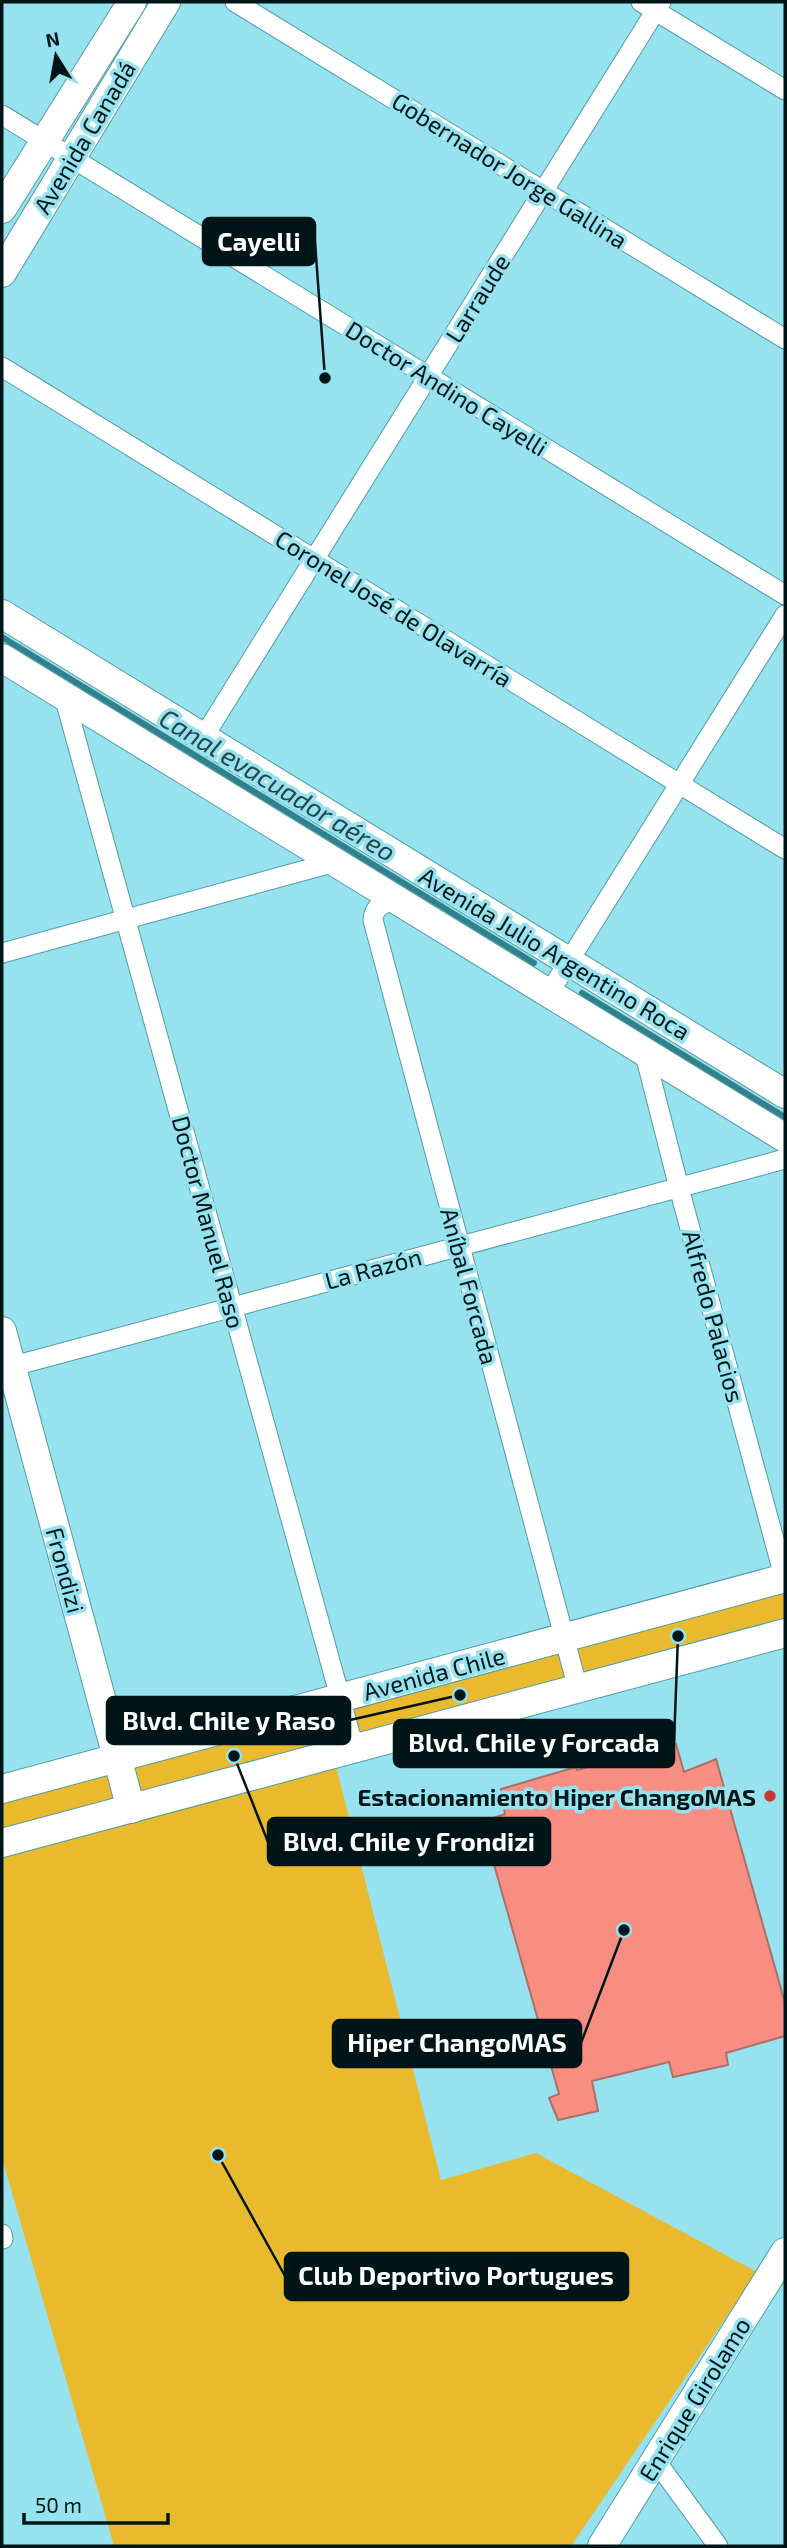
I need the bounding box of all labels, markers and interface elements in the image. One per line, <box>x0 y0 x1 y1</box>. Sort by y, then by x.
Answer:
north arrow <box>21 21 91 91</box>
text: N <box>44 26 62 51</box>
street label: Avenida Canadá <box>27 55 141 219</box>
street label: Gobernador Jorge Gallina <box>387 86 633 254</box>
callout: Cayelli <box>203 218 315 265</box>
text: Cayelli <box>217 225 301 257</box>
street label: Larraude <box>439 249 515 347</box>
street label: Doctor Andino Cayelli <box>341 314 553 462</box>
street label: Coronel José de Olavarría <box>270 523 518 693</box>
water label: Canal evacuador aéreo <box>154 701 402 867</box>
street label: Avenida Julio Argentino Roca <box>414 861 696 1045</box>
street label: Doctor Manuel Raso <box>167 1112 251 1332</box>
street label: Aníbal Forcada <box>435 1205 505 1367</box>
street label: Alfredo Palacios <box>677 1227 751 1405</box>
street label: La Razón <box>322 1241 424 1295</box>
street label: Frondizi <box>41 1524 91 1616</box>
street label: Avenida Chile <box>360 1640 508 1706</box>
callout: Blvd. Chile y Raso <box>107 1697 350 1744</box>
text: Blvd. Chile y Raso <box>122 1704 336 1736</box>
callout: Blvd. Chile y Forcada <box>394 1720 674 1767</box>
text: Blvd. Chile y Forcada <box>408 1726 660 1758</box>
place label: Estacionamiento Hiper ChangoMAS <box>357 1782 756 1811</box>
marker: Estacionamiento Hiper ChangoMAS <box>762 1788 778 1804</box>
callout: Blvd. Chile y Frondizi <box>268 1818 550 1865</box>
text: Blvd. Chile y Frondizi <box>283 1825 535 1857</box>
callout: Hiper ChangoMAS <box>333 2020 581 2067</box>
text: Hiper ChangoMAS <box>347 2026 567 2057</box>
callout: Club Deportivo Portugues <box>285 2253 628 2300</box>
text: Club Deportivo Portugues <box>298 2259 614 2290</box>
street label: Enrique Girolamo <box>632 2312 756 2486</box>
scale bar <box>24 2482 168 2526</box>
text: 50 m <box>35 2492 82 2517</box>

